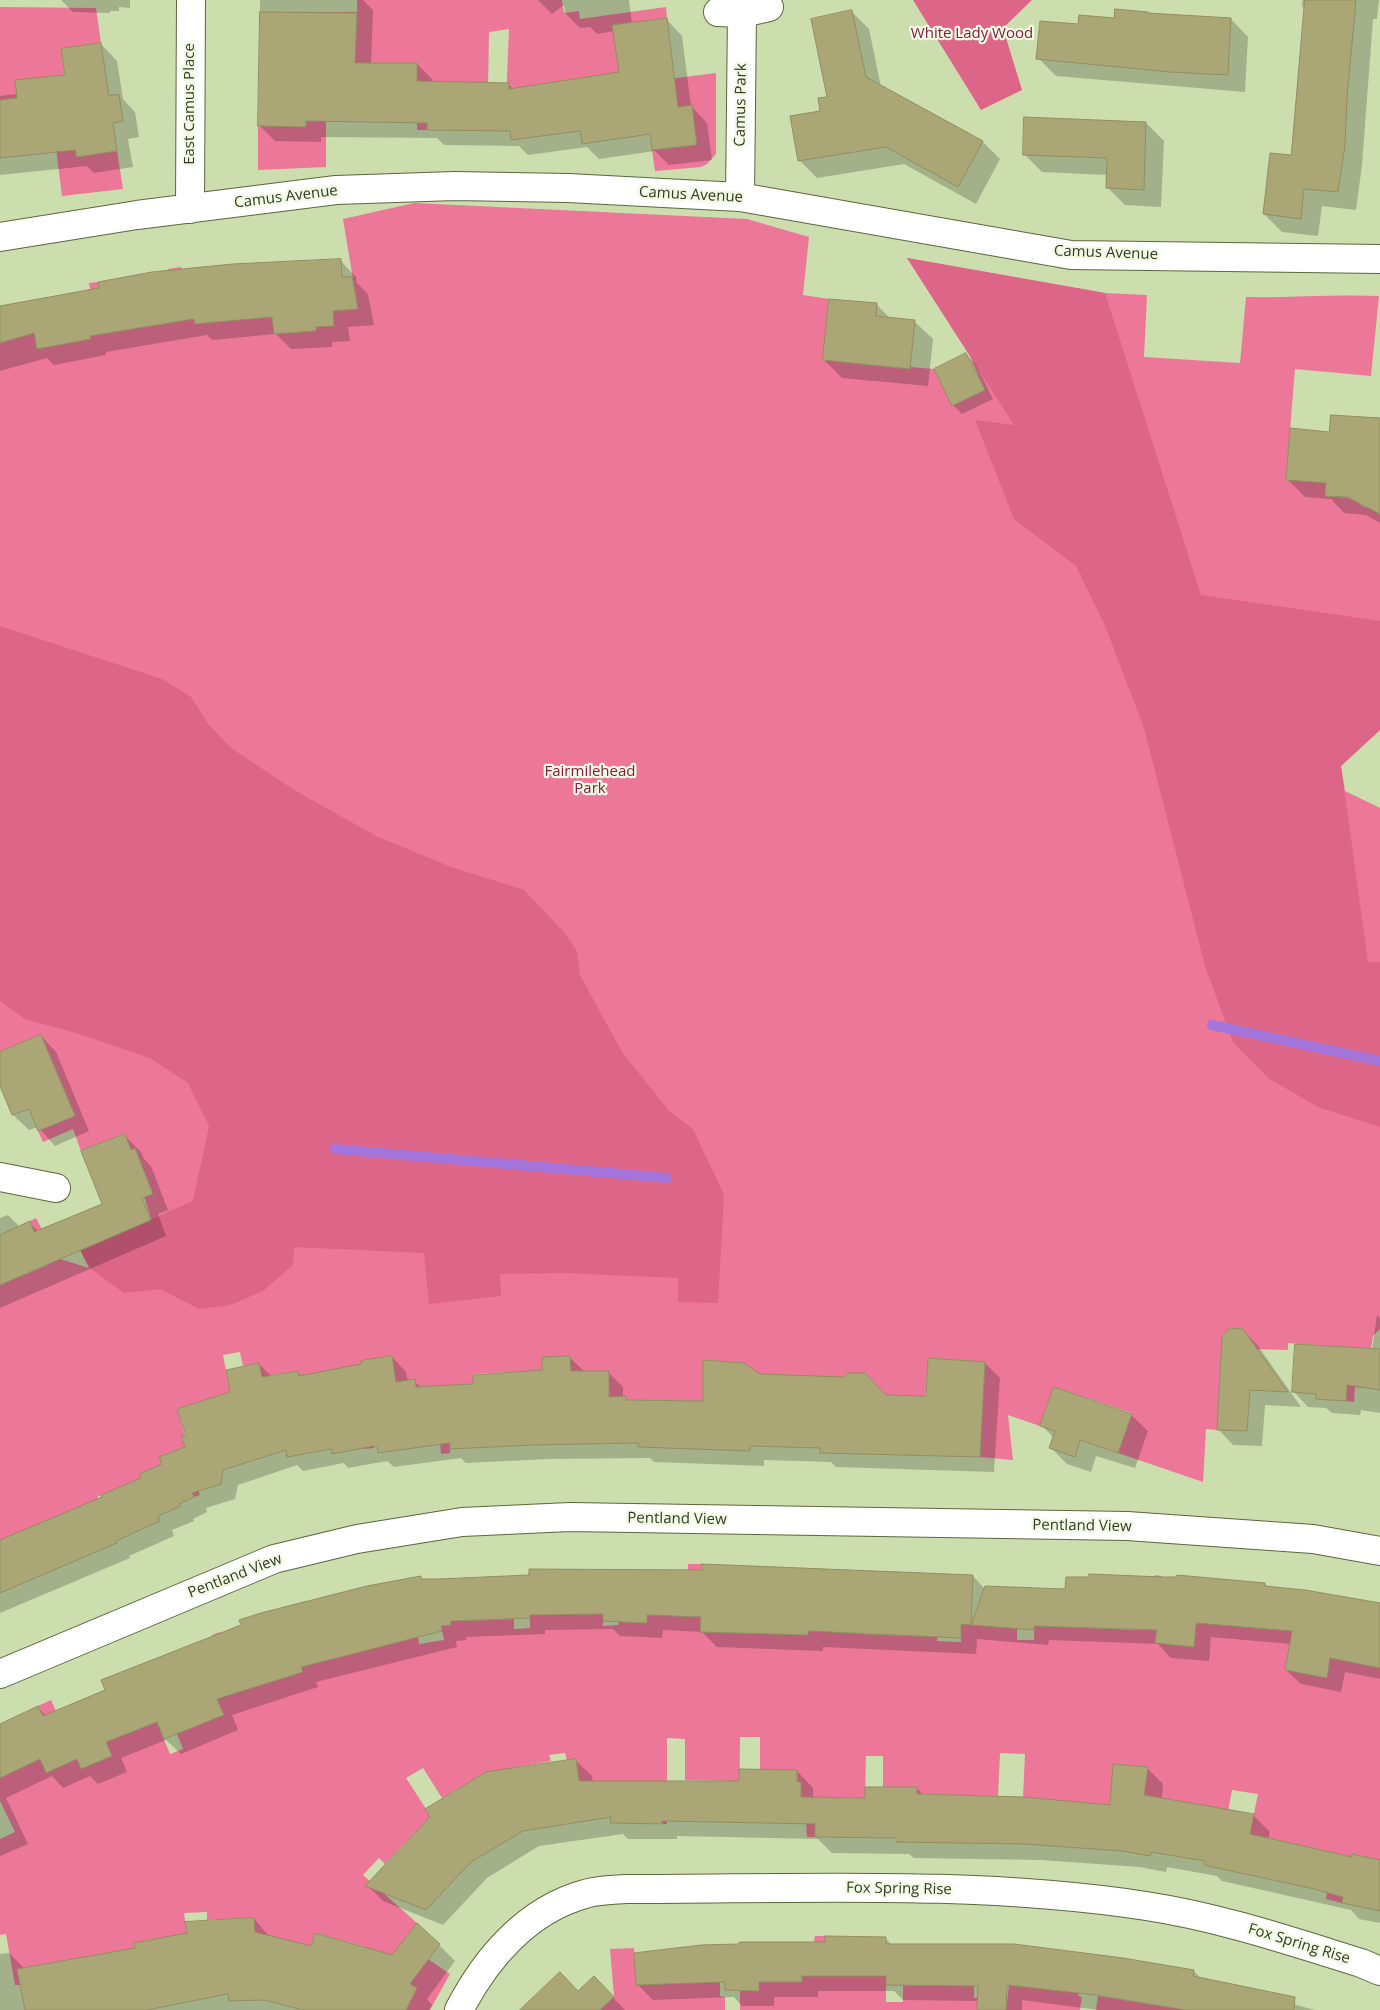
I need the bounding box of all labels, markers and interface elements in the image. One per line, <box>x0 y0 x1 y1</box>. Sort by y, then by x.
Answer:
park label: White Lady Wood <box>911 25 1033 43</box>
street label: East Camus Place <box>181 43 199 165</box>
street label: Camus Park <box>731 63 751 147</box>
street label: Camus Avenue <box>233 182 339 212</box>
street label: Camus Avenue <box>639 183 743 207</box>
street label: Camus Avenue <box>1054 242 1158 264</box>
park label: Fairmilehead Park <box>544 763 636 798</box>
street label: Pentland View <box>627 1509 727 1529</box>
street label: Pentland View <box>1032 1516 1132 1536</box>
street label: Pentland View <box>185 1550 285 1602</box>
street label: Fox Spring Rise <box>846 1879 952 1899</box>
street label: Fox Spring Rise <box>1246 1920 1352 1968</box>

